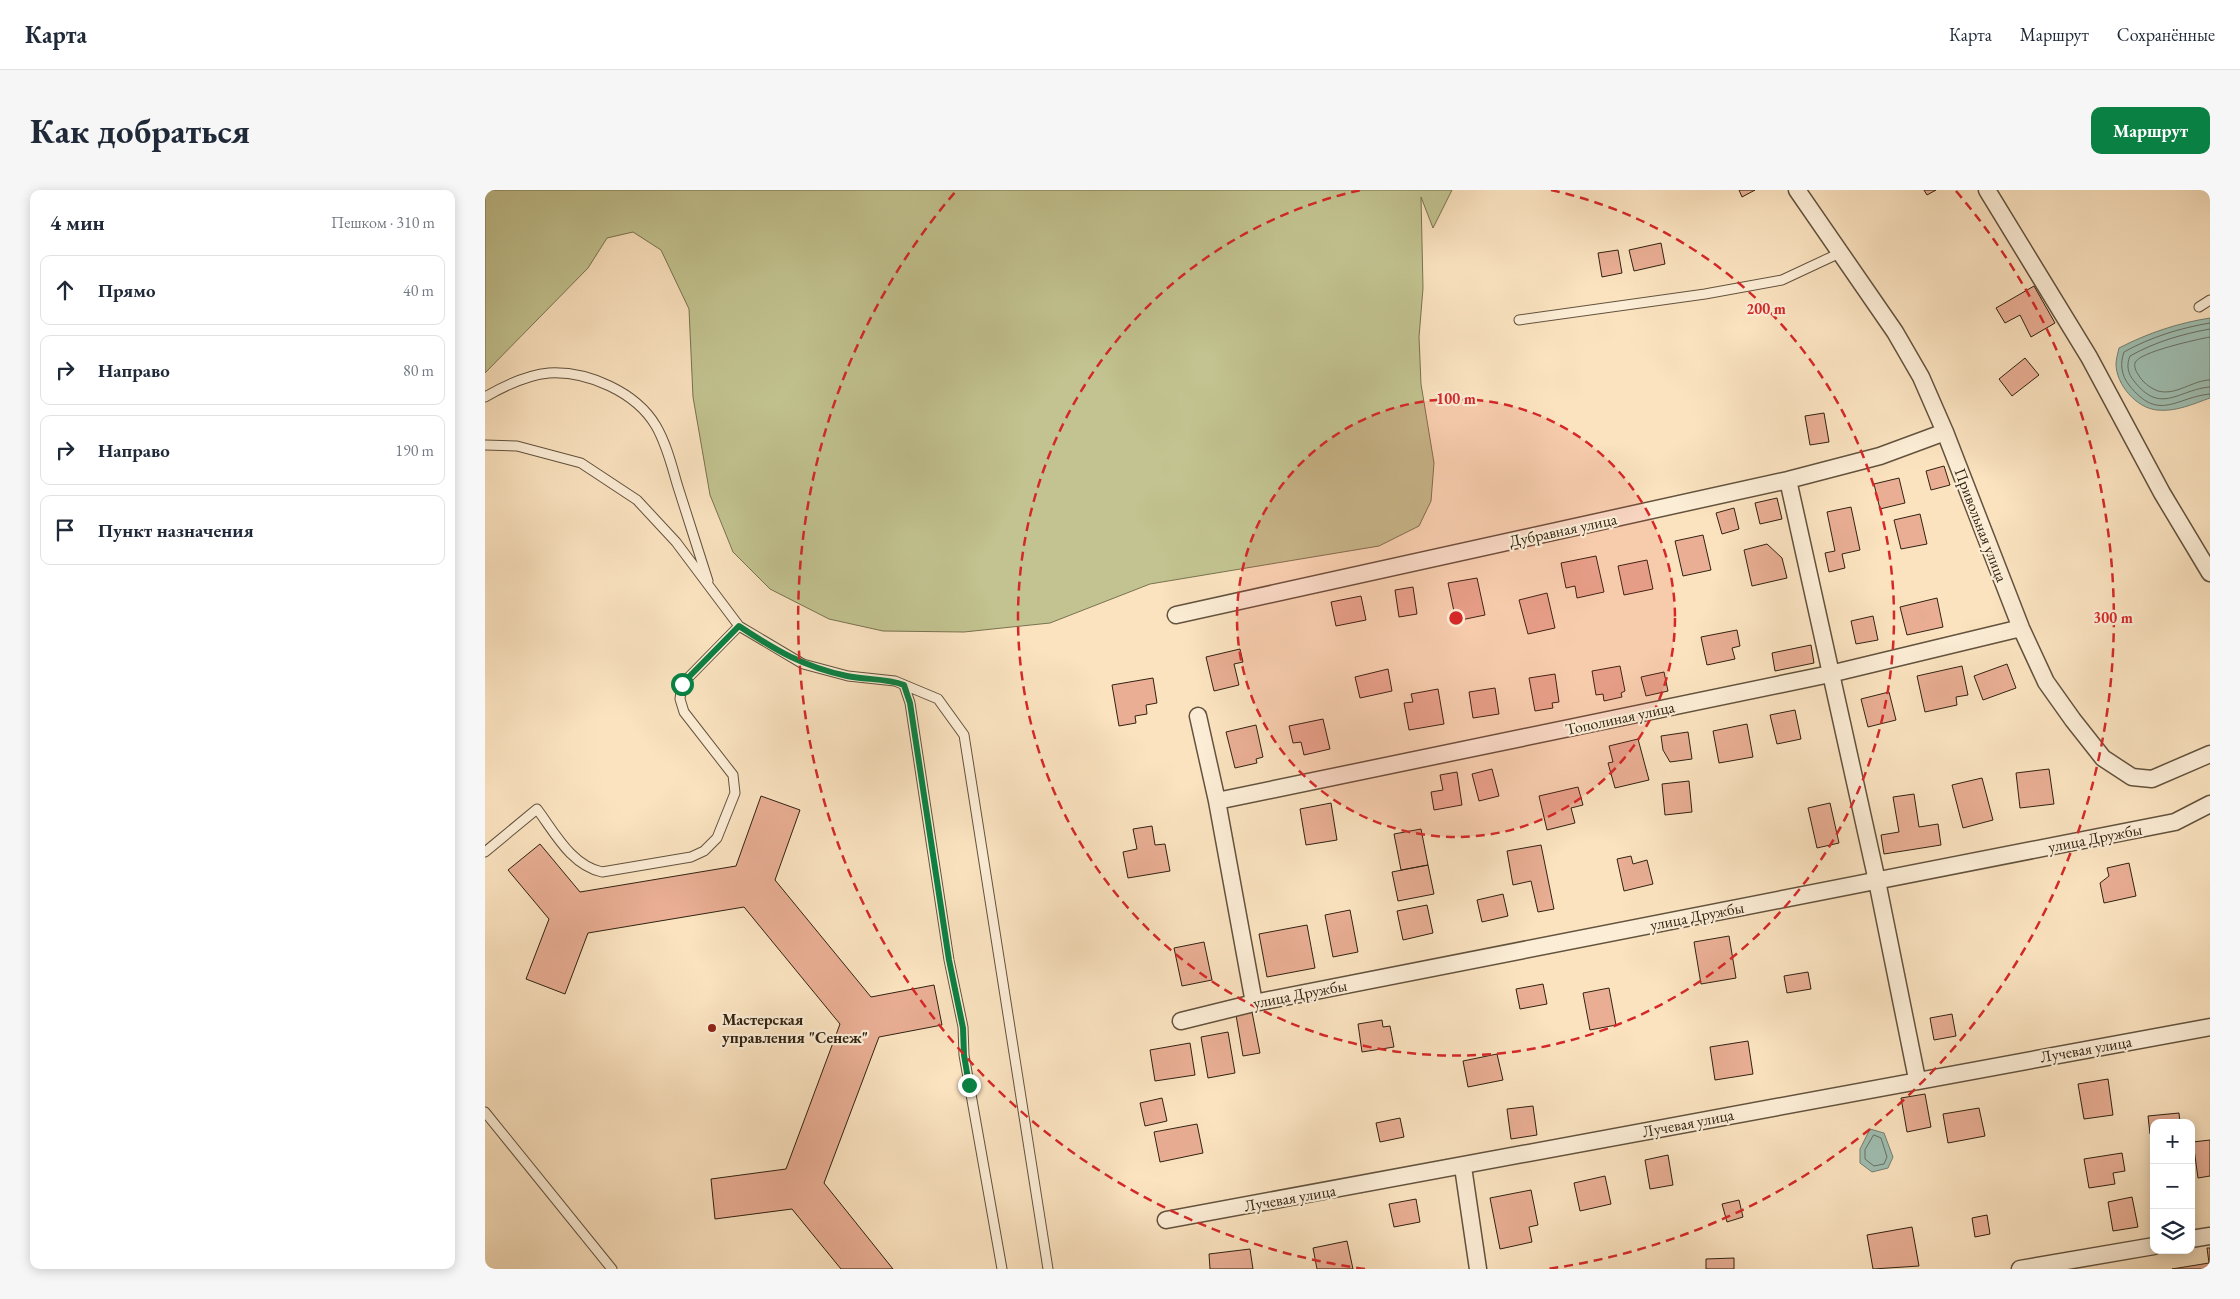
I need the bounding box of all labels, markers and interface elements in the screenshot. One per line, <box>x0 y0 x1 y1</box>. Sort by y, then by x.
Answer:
text: Карта <box>25 19 87 50</box>
text: Карта <box>1949 23 1992 46</box>
text: Маршрут <box>2020 23 2089 46</box>
text: Сохранённые <box>2117 23 2215 46</box>
button: Маршрут <box>2091 107 2210 154</box>
text: Как добраться <box>30 108 250 153</box>
text: 4 мин <box>50 209 105 236</box>
text: Пешком · 310 m <box>331 212 435 233</box>
icon: ahead <box>51 276 79 304</box>
text: Прямо <box>98 278 156 303</box>
text: 40 m <box>403 280 434 301</box>
text: 200 m <box>1746 299 1786 318</box>
icon: right <box>51 356 79 384</box>
text: Направо <box>98 358 170 383</box>
text: 80 m <box>403 360 434 381</box>
text: 100 m <box>1436 389 1476 408</box>
icon: right <box>51 436 79 464</box>
text: Направо <box>98 438 170 463</box>
text: 190 m <box>395 440 434 461</box>
street label: Привольная улица <box>1950 465 2013 586</box>
street label: Дубравная улица <box>1507 508 1619 552</box>
icon: arrive <box>51 516 79 544</box>
text: Пункт назначения <box>98 518 254 543</box>
text: 300 m <box>2093 608 2133 627</box>
centre of rings <box>1447 609 1465 627</box>
route start <box>671 673 694 696</box>
street label: Тополиная улица <box>1563 696 1677 740</box>
street label: улица Дружбы <box>2046 819 2144 857</box>
street label: улица Дружбы <box>1648 897 1746 935</box>
street label: улица Дружбы <box>1251 975 1349 1013</box>
place label: Мастерская управления "Сенеж" <box>722 1009 868 1048</box>
marker: Мастерская управления "Сенеж" <box>706 1022 718 1034</box>
street label: Лучевая улица <box>2039 1031 2134 1067</box>
route end <box>958 1074 981 1097</box>
street label: Лучевая улица <box>1641 1104 1736 1142</box>
map controls <box>2150 1119 2195 1254</box>
button: + <box>2150 1119 2195 1164</box>
button: − <box>2150 1164 2195 1209</box>
street label: Лучевая улица <box>1243 1180 1338 1216</box>
button: layers <box>2150 1209 2195 1254</box>

